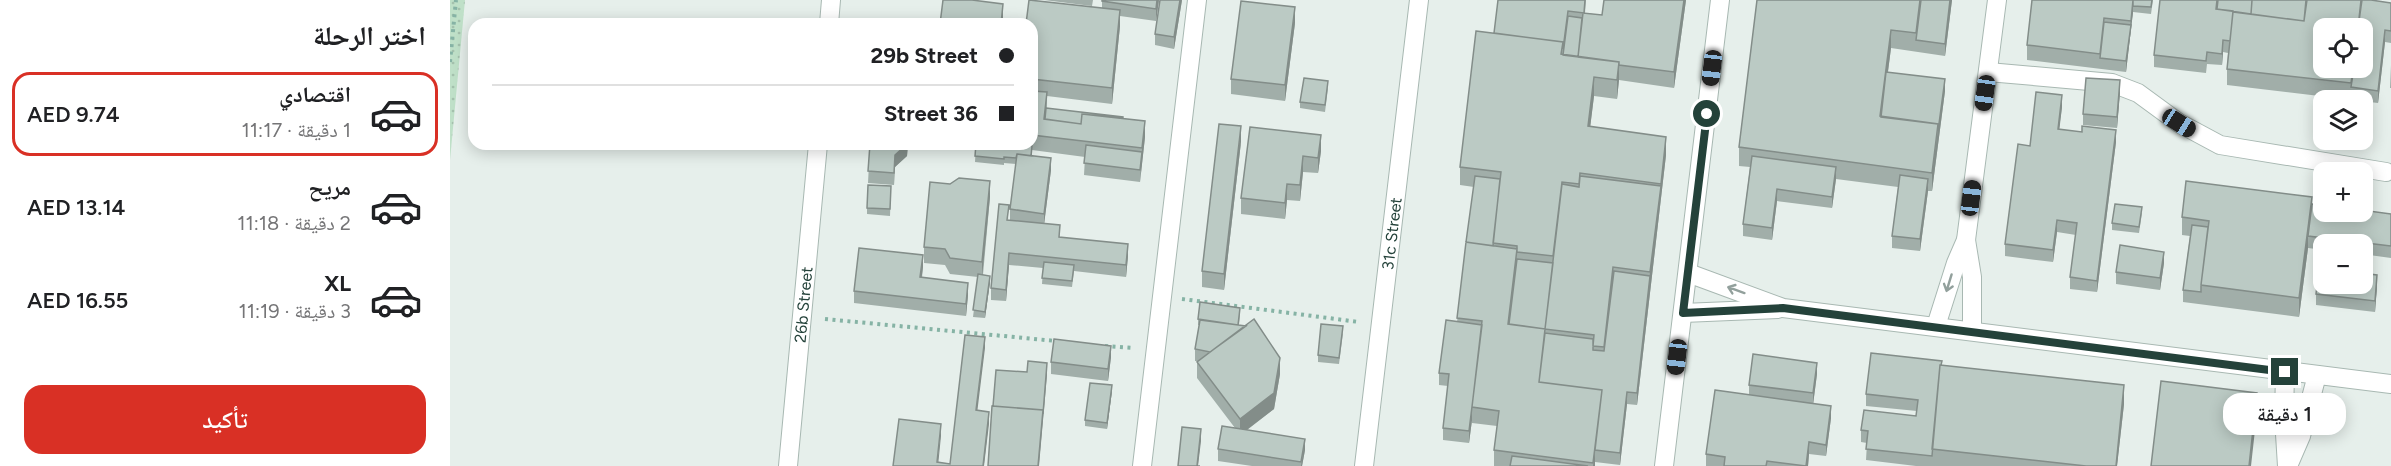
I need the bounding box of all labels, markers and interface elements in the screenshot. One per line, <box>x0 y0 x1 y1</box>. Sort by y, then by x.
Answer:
map controls <box>2313 18 2373 294</box>
button: locate <box>2313 18 2373 78</box>
text: اختر الرحلة <box>313 19 426 52</box>
text: 29b Street <box>870 42 978 69</box>
car <box>1701 49 1723 87</box>
car <box>1974 74 1996 112</box>
text: اقتصادي <box>279 81 351 108</box>
icon: car <box>369 87 423 141</box>
button: layers <box>2313 90 2373 150</box>
text: 36 Street <box>884 100 978 127</box>
route start <box>1693 100 1720 127</box>
text: AED 9.74 <box>27 101 120 128</box>
car <box>2159 106 2199 140</box>
text: 1 دقيقة · 11:17 <box>242 118 351 142</box>
button: + <box>2313 162 2373 222</box>
text: مريح <box>308 174 351 201</box>
car <box>1960 179 1982 217</box>
icon: car <box>369 180 423 234</box>
text: AED 13.14 <box>27 194 125 221</box>
street label: 31c Street <box>1378 196 1406 271</box>
text: 2 دقيقة · 11:18 <box>237 211 351 235</box>
button: − <box>2313 234 2373 294</box>
street label: 26b Street <box>791 266 817 344</box>
text: XL <box>324 270 351 297</box>
icon: car <box>369 273 423 327</box>
one-way arrow <box>1943 273 1954 292</box>
one-way arrow <box>1727 283 1746 294</box>
text: AED 16.55 <box>27 287 128 314</box>
text: 3 دقيقة · 11:19 <box>238 299 351 323</box>
car <box>1666 338 1688 376</box>
route end <box>2271 358 2298 385</box>
button: تأكيد <box>24 385 426 454</box>
callout: 1 دقيقة <box>2224 393 2346 435</box>
text: 1 دقيقة <box>2257 402 2312 426</box>

